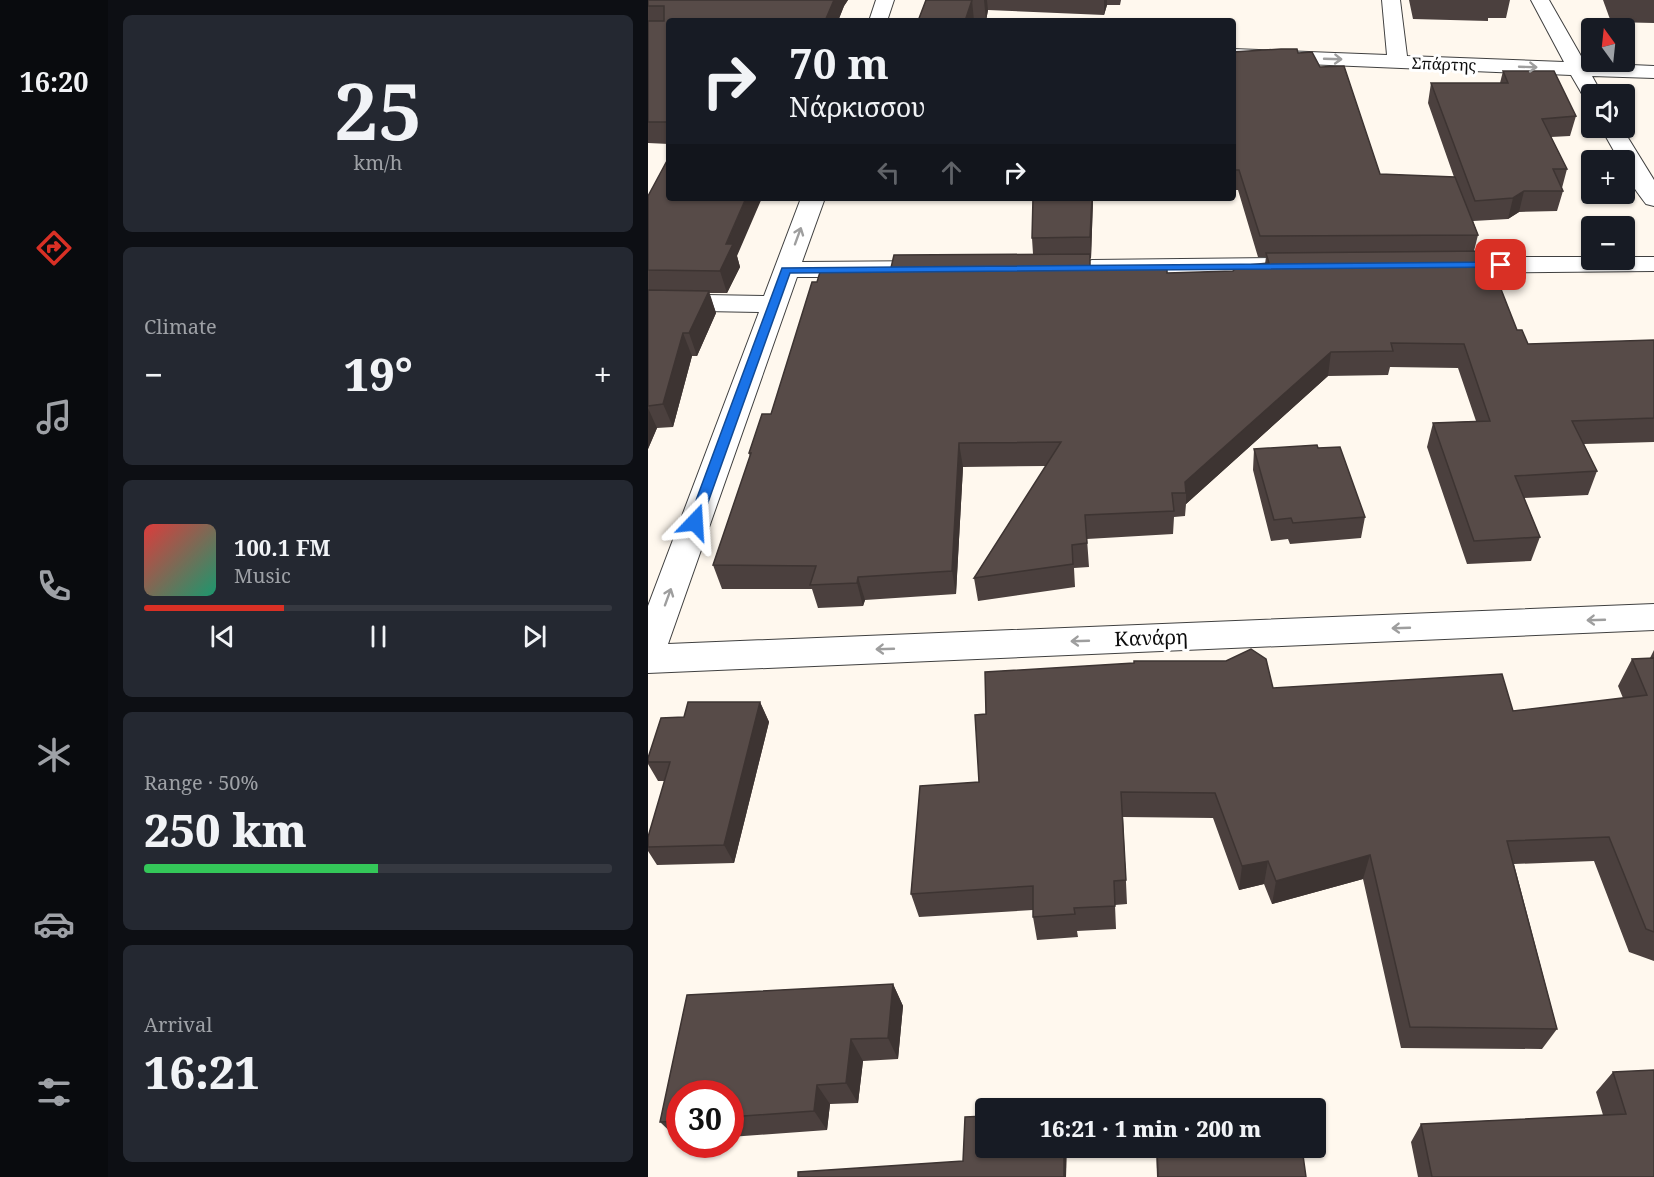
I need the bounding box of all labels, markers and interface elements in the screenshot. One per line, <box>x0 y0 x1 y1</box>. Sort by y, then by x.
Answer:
north arrow <box>1581 18 1635 72</box>
map controls <box>1581 18 1635 270</box>
text: 70 m <box>789 34 889 91</box>
icon: right <box>690 42 768 120</box>
street label: Σπάρτης <box>1411 52 1477 76</box>
one-way arrow <box>1323 54 1343 65</box>
text: 25 <box>334 57 422 163</box>
one-way arrow <box>1518 61 1538 72</box>
text: 16:20 <box>19 63 89 100</box>
button: sound <box>1581 84 1635 138</box>
text: Νάρκισσου <box>789 88 926 125</box>
text: km/h <box>353 149 403 176</box>
button: + <box>1581 150 1635 204</box>
icon: left <box>872 156 905 189</box>
icon: ahead <box>935 156 968 189</box>
icon: right <box>998 156 1031 189</box>
button: − <box>1581 216 1635 270</box>
icon: directions <box>33 227 75 269</box>
one-way arrow <box>794 227 805 246</box>
pin <box>1475 239 1526 290</box>
icon: arrive <box>1484 248 1517 281</box>
text: Climate <box>144 313 217 340</box>
text: 19° <box>344 343 413 404</box>
text: − <box>144 352 163 397</box>
text: + <box>594 352 612 397</box>
icon: music <box>33 396 75 438</box>
position arrow <box>663 490 727 554</box>
text: 100.1 FM <box>234 532 331 562</box>
text: Music <box>234 562 291 589</box>
icon: phone <box>33 565 75 607</box>
one-way arrow <box>663 588 674 607</box>
one-way arrow <box>1586 614 1606 625</box>
icon: previous <box>206 620 239 653</box>
icon: pause <box>362 620 395 653</box>
icon: next <box>518 620 551 653</box>
one-way arrow <box>1391 622 1411 633</box>
street label: Κανάρη <box>1114 623 1188 652</box>
one-way arrow <box>1070 635 1090 647</box>
one-way arrow <box>876 644 896 655</box>
icon: climate <box>33 734 75 776</box>
text: Range · 50% <box>144 769 258 796</box>
text: 250 km <box>144 799 307 860</box>
icon: car <box>33 903 75 945</box>
text: Arrival <box>144 1011 212 1038</box>
text: 16:21 <box>144 1041 260 1102</box>
icon: filters <box>33 1071 75 1113</box>
speed limit sign: 30 <box>666 1080 744 1158</box>
text: 16:21 · 1 min · 200 m <box>1040 1113 1261 1143</box>

